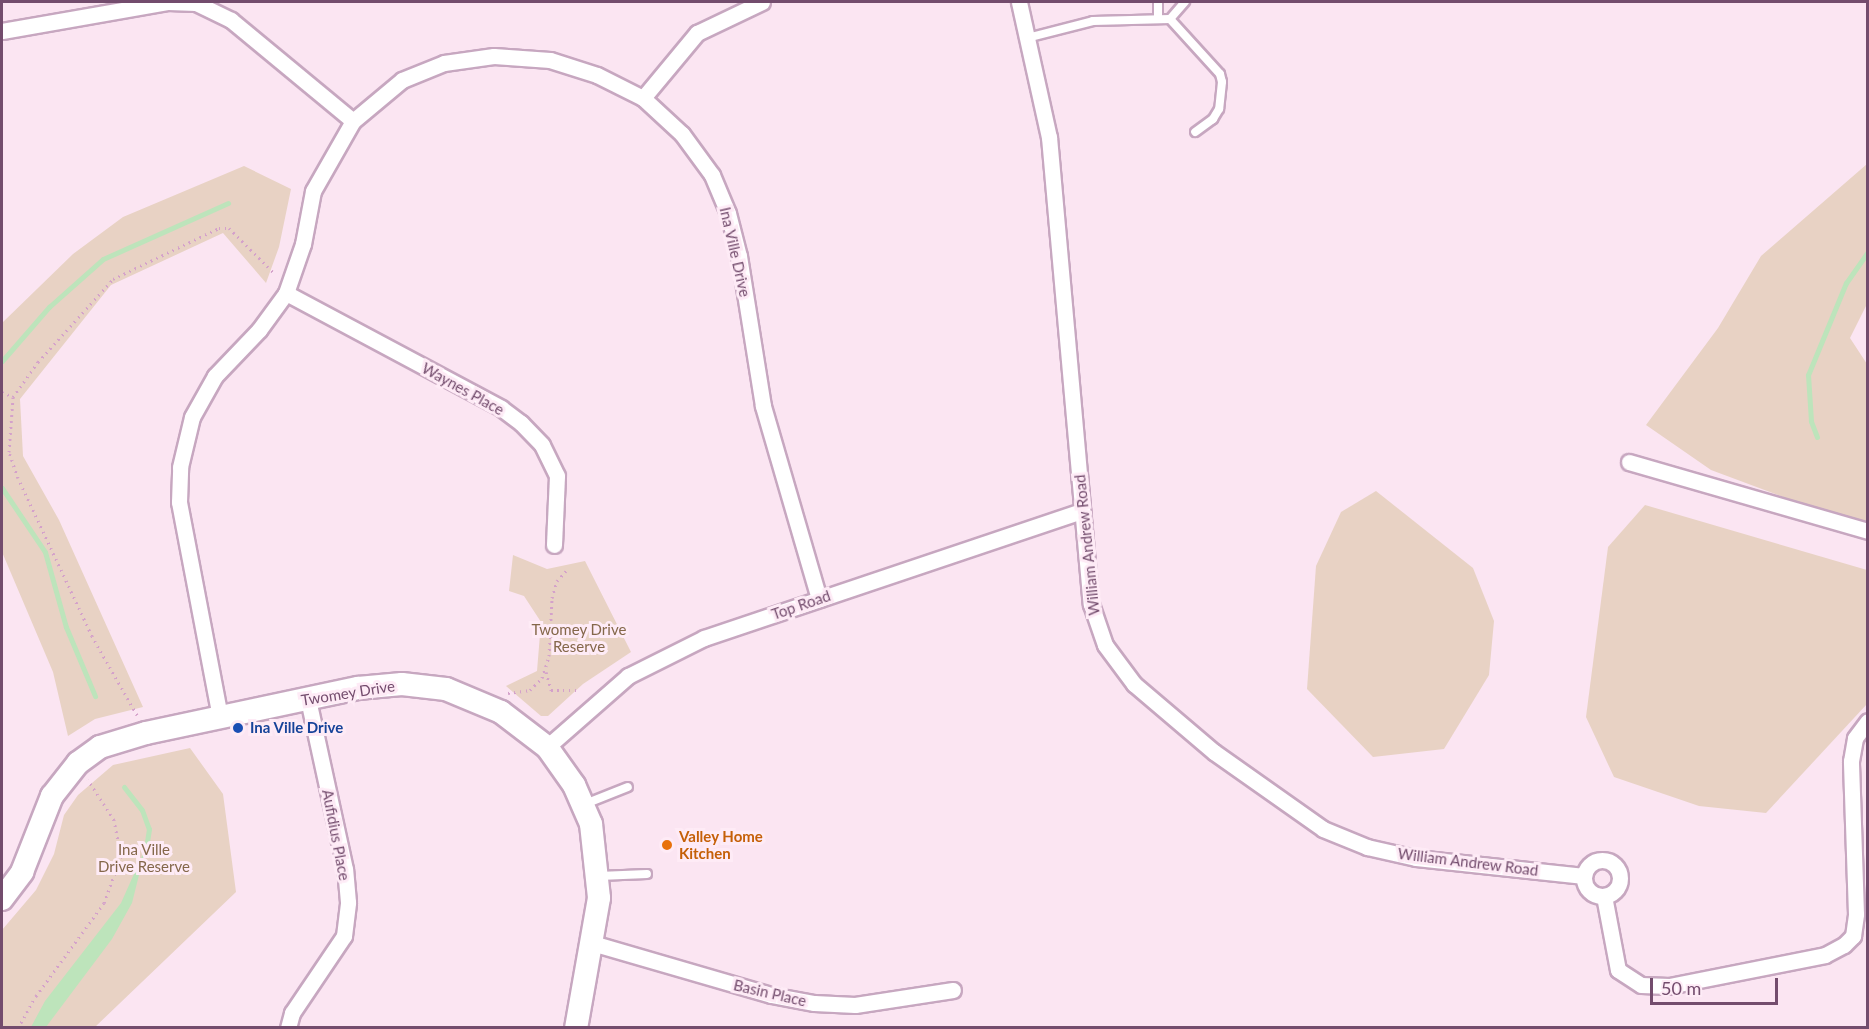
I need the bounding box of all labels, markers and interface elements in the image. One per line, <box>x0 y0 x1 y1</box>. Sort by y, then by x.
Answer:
street label: Ina Ville Drive <box>716 205 754 299</box>
street label: Waynes Place <box>419 359 507 419</box>
street label: William Andrew Road <box>1071 473 1103 617</box>
street label: Top Road <box>769 587 833 623</box>
park label: Twomey Drive Reserve <box>531 620 627 655</box>
street label: Twomey Drive <box>300 677 396 709</box>
place label: Ina Ville Drive <box>250 719 344 737</box>
marker: Ina Ville Drive <box>231 721 245 735</box>
street label: Aufidius Place <box>318 788 354 882</box>
place label: Valley Home Kitchen <box>679 827 763 862</box>
marker: Valley Home Kitchen <box>660 838 674 852</box>
park label: Ina Ville Drive Reserve <box>98 840 190 875</box>
street label: William Andrew Road <box>1396 844 1540 880</box>
scale bar <box>1653 966 1780 1004</box>
street label: Basin Place <box>732 976 808 1010</box>
text: 50 m <box>1661 977 1701 999</box>

